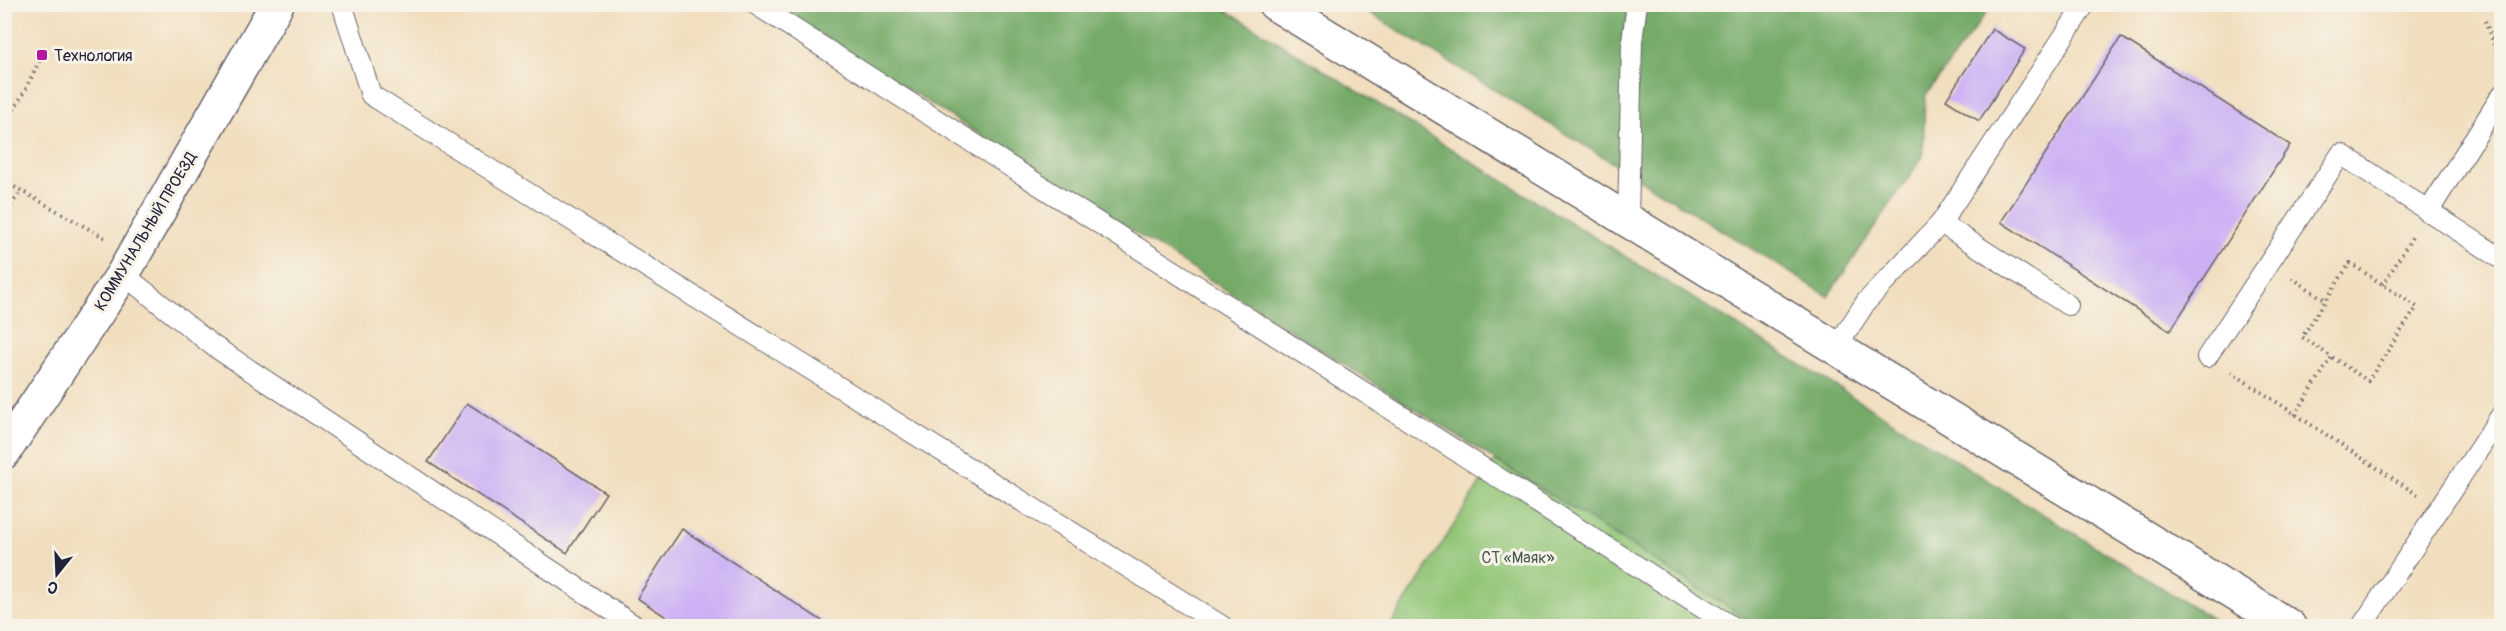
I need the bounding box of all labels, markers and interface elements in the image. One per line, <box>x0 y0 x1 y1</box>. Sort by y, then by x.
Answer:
place label: Технология <box>54 46 132 66</box>
marker: Технология <box>35 48 49 62</box>
street label: КОММУНАЛЬНЫЙ ПРОЕЗД <box>91 148 201 315</box>
north arrow <box>27 544 87 604</box>
park label: СТ «Маяк» <box>1481 548 1555 568</box>
text: С <box>45 576 60 598</box>

